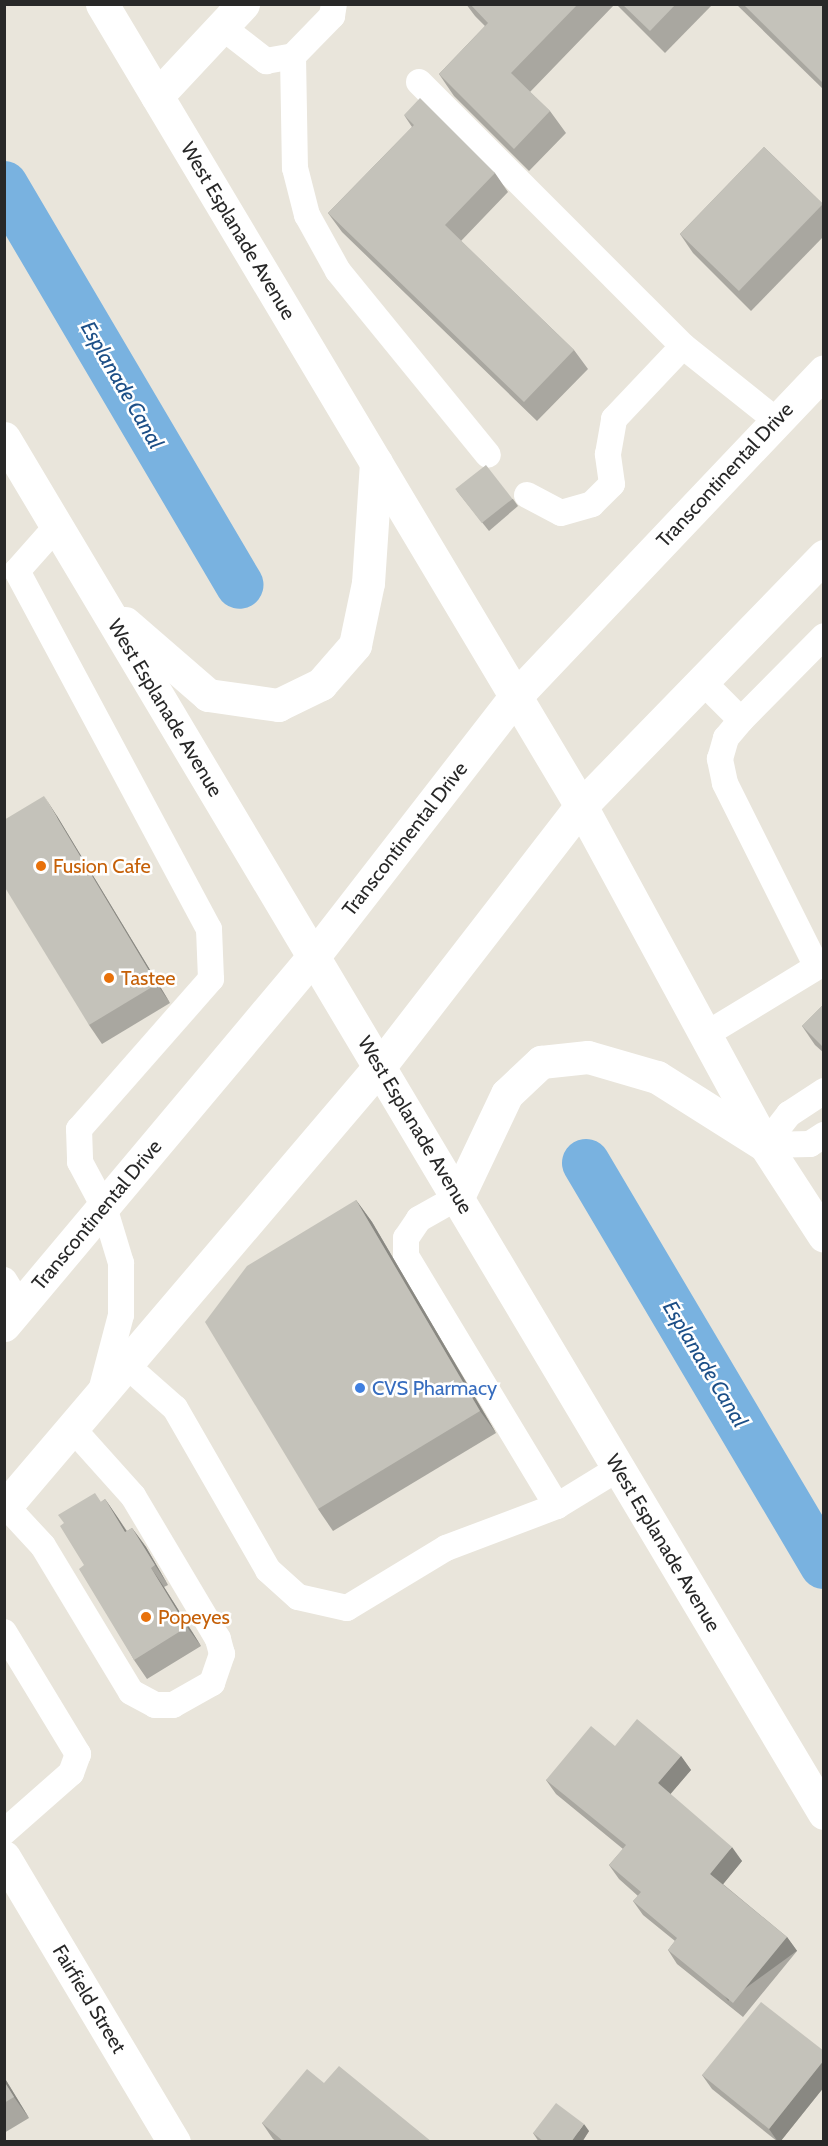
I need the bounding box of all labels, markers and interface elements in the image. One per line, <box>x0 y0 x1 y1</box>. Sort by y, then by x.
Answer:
street label: West Esplanade Avenue <box>176 138 300 324</box>
water label: Esplanade Canal <box>75 317 169 453</box>
street label: Transcontinental Drive <box>652 398 798 552</box>
street label: West Esplanade Avenue <box>103 615 227 801</box>
street label: Transcontinental Drive <box>337 757 473 921</box>
place label: Fusion Cafe <box>53 854 151 878</box>
marker: Fusion Cafe <box>34 859 48 873</box>
place label: Tastee <box>121 966 175 990</box>
marker: Tastee <box>102 971 116 985</box>
street label: West Esplanade Avenue <box>353 1032 477 1218</box>
street label: Transcontinental Drive <box>27 1135 167 1295</box>
water label: Esplanade Canal <box>657 1296 753 1432</box>
place label: CVS Pharmacy <box>372 1376 497 1400</box>
marker: CVS Pharmacy <box>353 1381 367 1395</box>
street label: West Esplanade Avenue <box>601 1450 725 1636</box>
place label: Popeyes <box>158 1605 230 1629</box>
marker: Popeyes <box>139 1610 153 1624</box>
street label: Fairfield Street <box>47 1940 131 2058</box>

